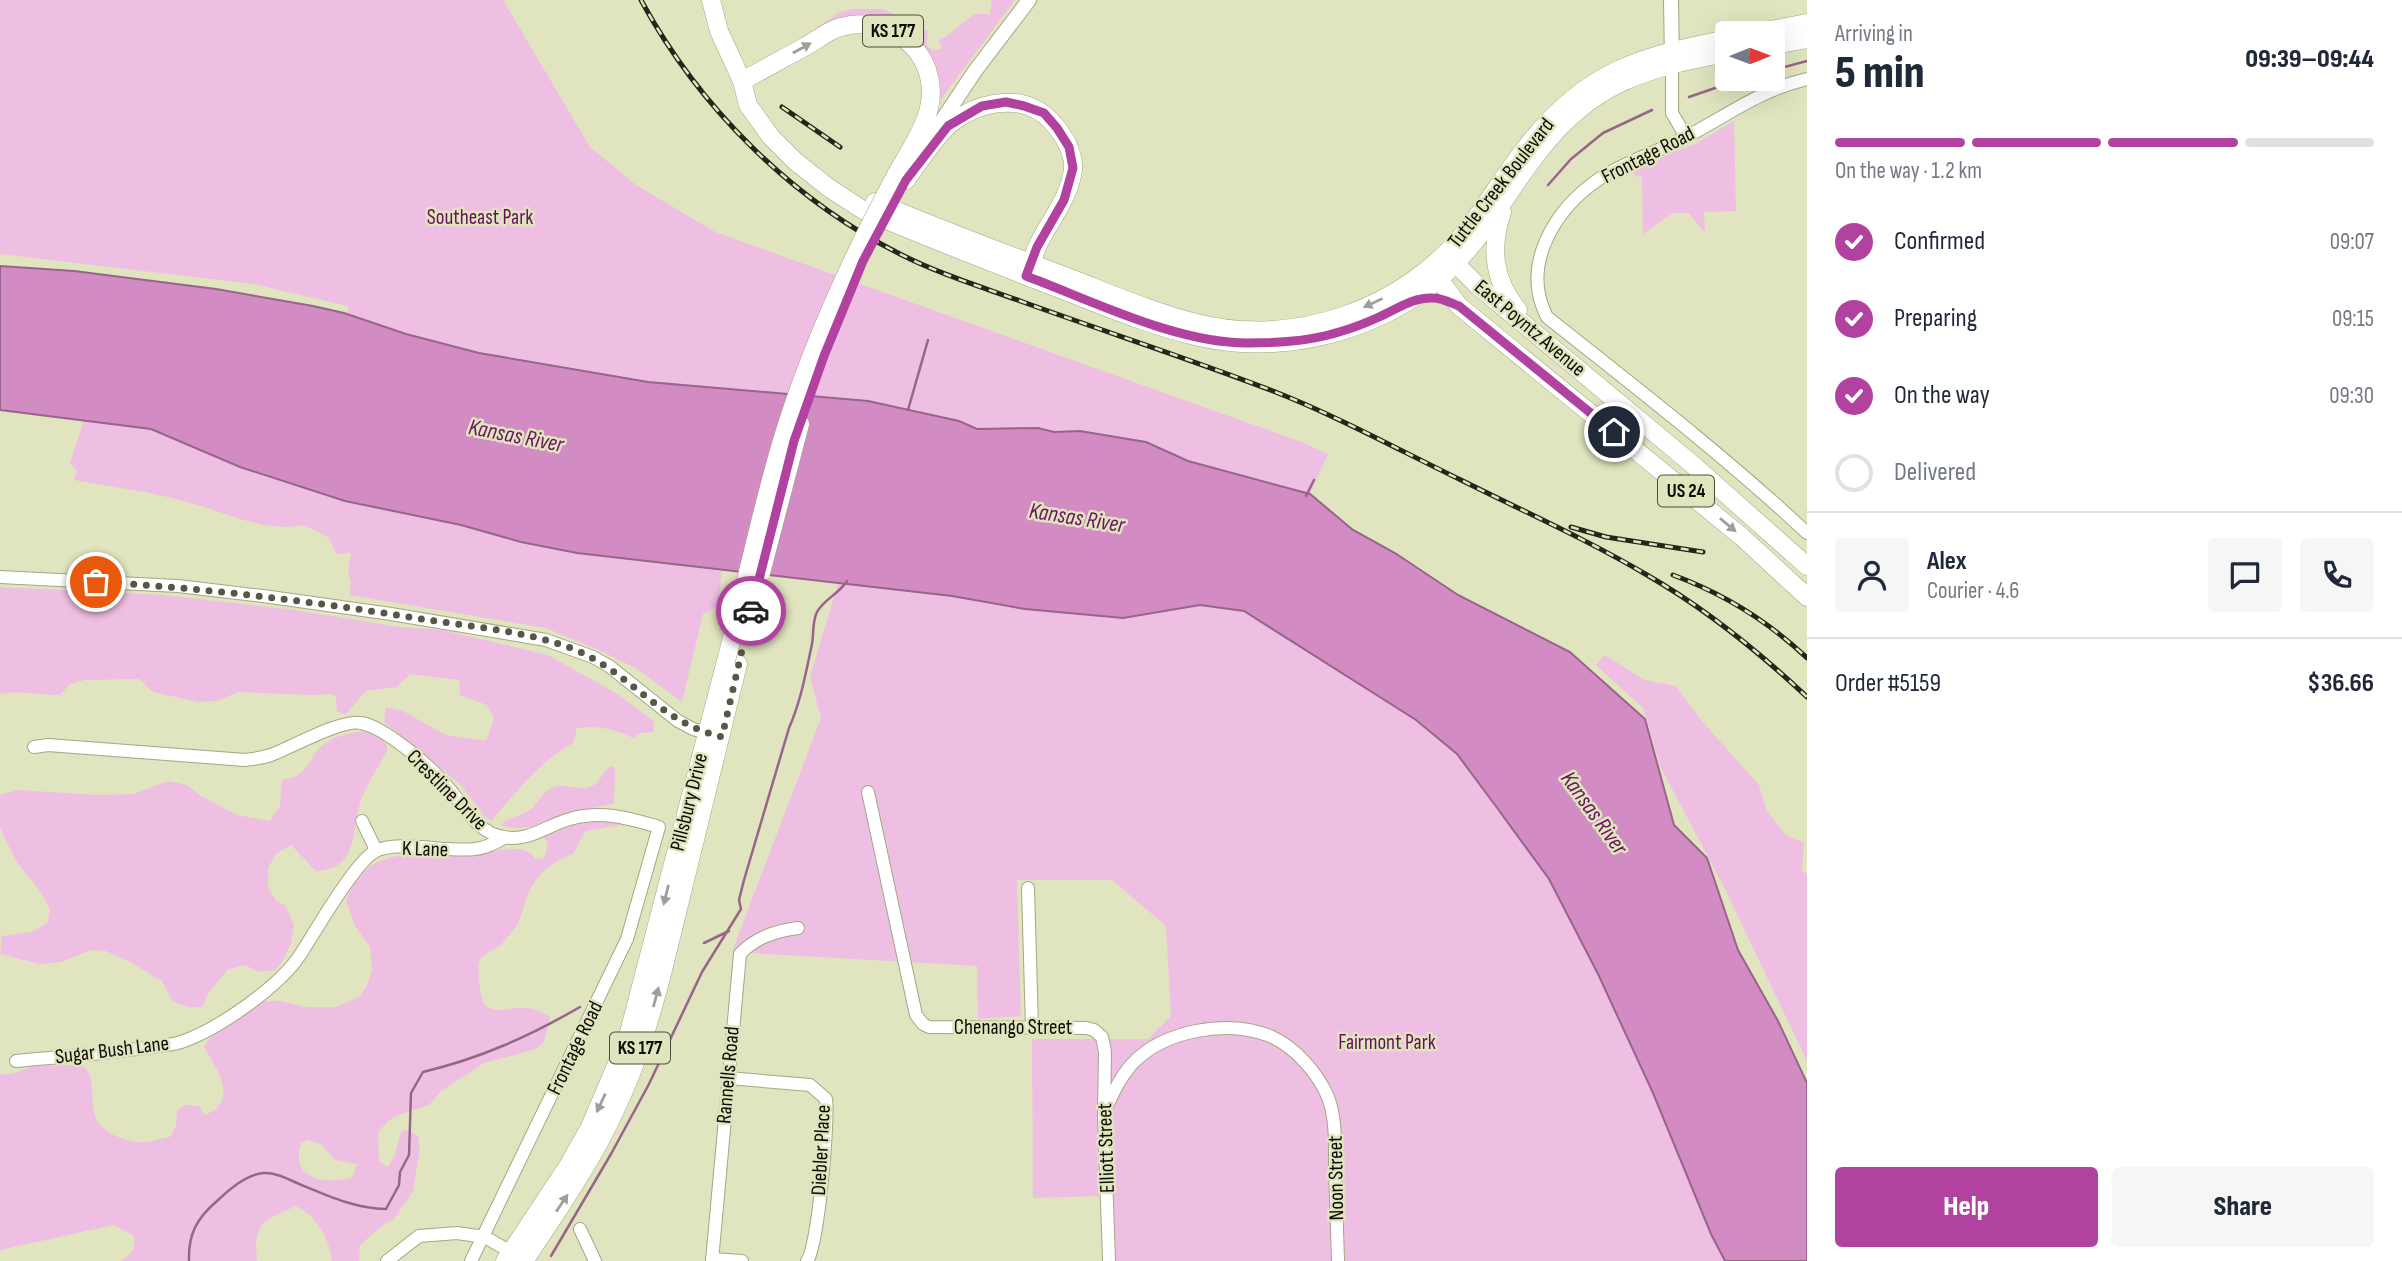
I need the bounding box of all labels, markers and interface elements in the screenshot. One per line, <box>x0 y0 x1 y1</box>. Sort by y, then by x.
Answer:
road number: KS 177 <box>863 16 923 46</box>
text: Arriving in <box>1835 20 1913 48</box>
north arrow <box>1715 21 1785 91</box>
map controls <box>1715 21 1785 91</box>
one-way arrow <box>792 42 811 54</box>
text: 09:39–09:44 <box>2245 44 2374 75</box>
text: 5 min <box>1835 46 1925 101</box>
street label: Tuttle Creek Boulevard <box>1443 113 1559 253</box>
street label: Frontage Road <box>1597 121 1699 189</box>
text: On the way · 1.2 km <box>1835 157 1982 185</box>
park label: Southeast Park <box>427 205 533 230</box>
icon: check <box>1835 223 1873 261</box>
text: Confirmed <box>1894 226 1985 257</box>
text: 09:07 <box>2330 228 2374 256</box>
street label: East Poyntz Avenue <box>1469 274 1591 382</box>
one-way arrow <box>1363 298 1383 309</box>
icon: check <box>1835 300 1873 338</box>
text: Preparing <box>1894 303 1977 334</box>
text: 09:15 <box>2332 305 2374 333</box>
icon: check <box>1835 377 1873 415</box>
text: On the way <box>1894 380 1990 411</box>
text: 09:30 <box>2329 382 2374 410</box>
pin <box>1584 402 1644 462</box>
water label: Kansas River <box>466 413 567 459</box>
icon: home <box>1595 413 1633 451</box>
text: Delivered <box>1894 457 1976 488</box>
road number: US 24 <box>1658 476 1714 506</box>
water label: Kansas River <box>1027 497 1128 540</box>
one-way arrow <box>1719 517 1736 532</box>
button: person <box>1835 538 1909 612</box>
button: chat <box>2208 538 2282 612</box>
button: phone <box>2300 538 2374 612</box>
text: Alex <box>1927 546 1967 577</box>
pin <box>66 552 126 612</box>
icon: bag <box>77 563 115 601</box>
courier <box>716 576 786 646</box>
text: Courier · 4.6 <box>1927 577 2019 605</box>
icon: car <box>732 592 770 630</box>
text: Order #5159 <box>1835 668 1941 699</box>
text: $36.66 <box>2307 668 2374 699</box>
street label: Crestline Drive <box>401 744 493 836</box>
street label: Pillsbury Drive <box>665 750 713 854</box>
water label: Kansas River <box>1554 766 1635 861</box>
street label: K Lane <box>401 836 449 862</box>
one-way arrow <box>660 884 671 906</box>
one-way arrow <box>651 986 662 1008</box>
street label: Frontage Road <box>542 997 608 1099</box>
street label: Chenango Street <box>954 1015 1072 1040</box>
street label: Rannells Road <box>711 1025 745 1125</box>
park label: Fairmont Park <box>1338 1030 1436 1055</box>
street label: Sugar Bush Lane <box>54 1031 170 1069</box>
road number: KS 177 <box>610 1032 670 1064</box>
one-way arrow <box>595 1093 607 1113</box>
street label: Elliott Street <box>1092 1103 1120 1193</box>
street label: Diebler Place <box>806 1104 836 1196</box>
street label: Noon Street <box>1323 1135 1349 1221</box>
button: Help <box>1835 1167 2098 1247</box>
button: Share <box>2112 1167 2374 1247</box>
one-way arrow <box>555 1194 569 1212</box>

